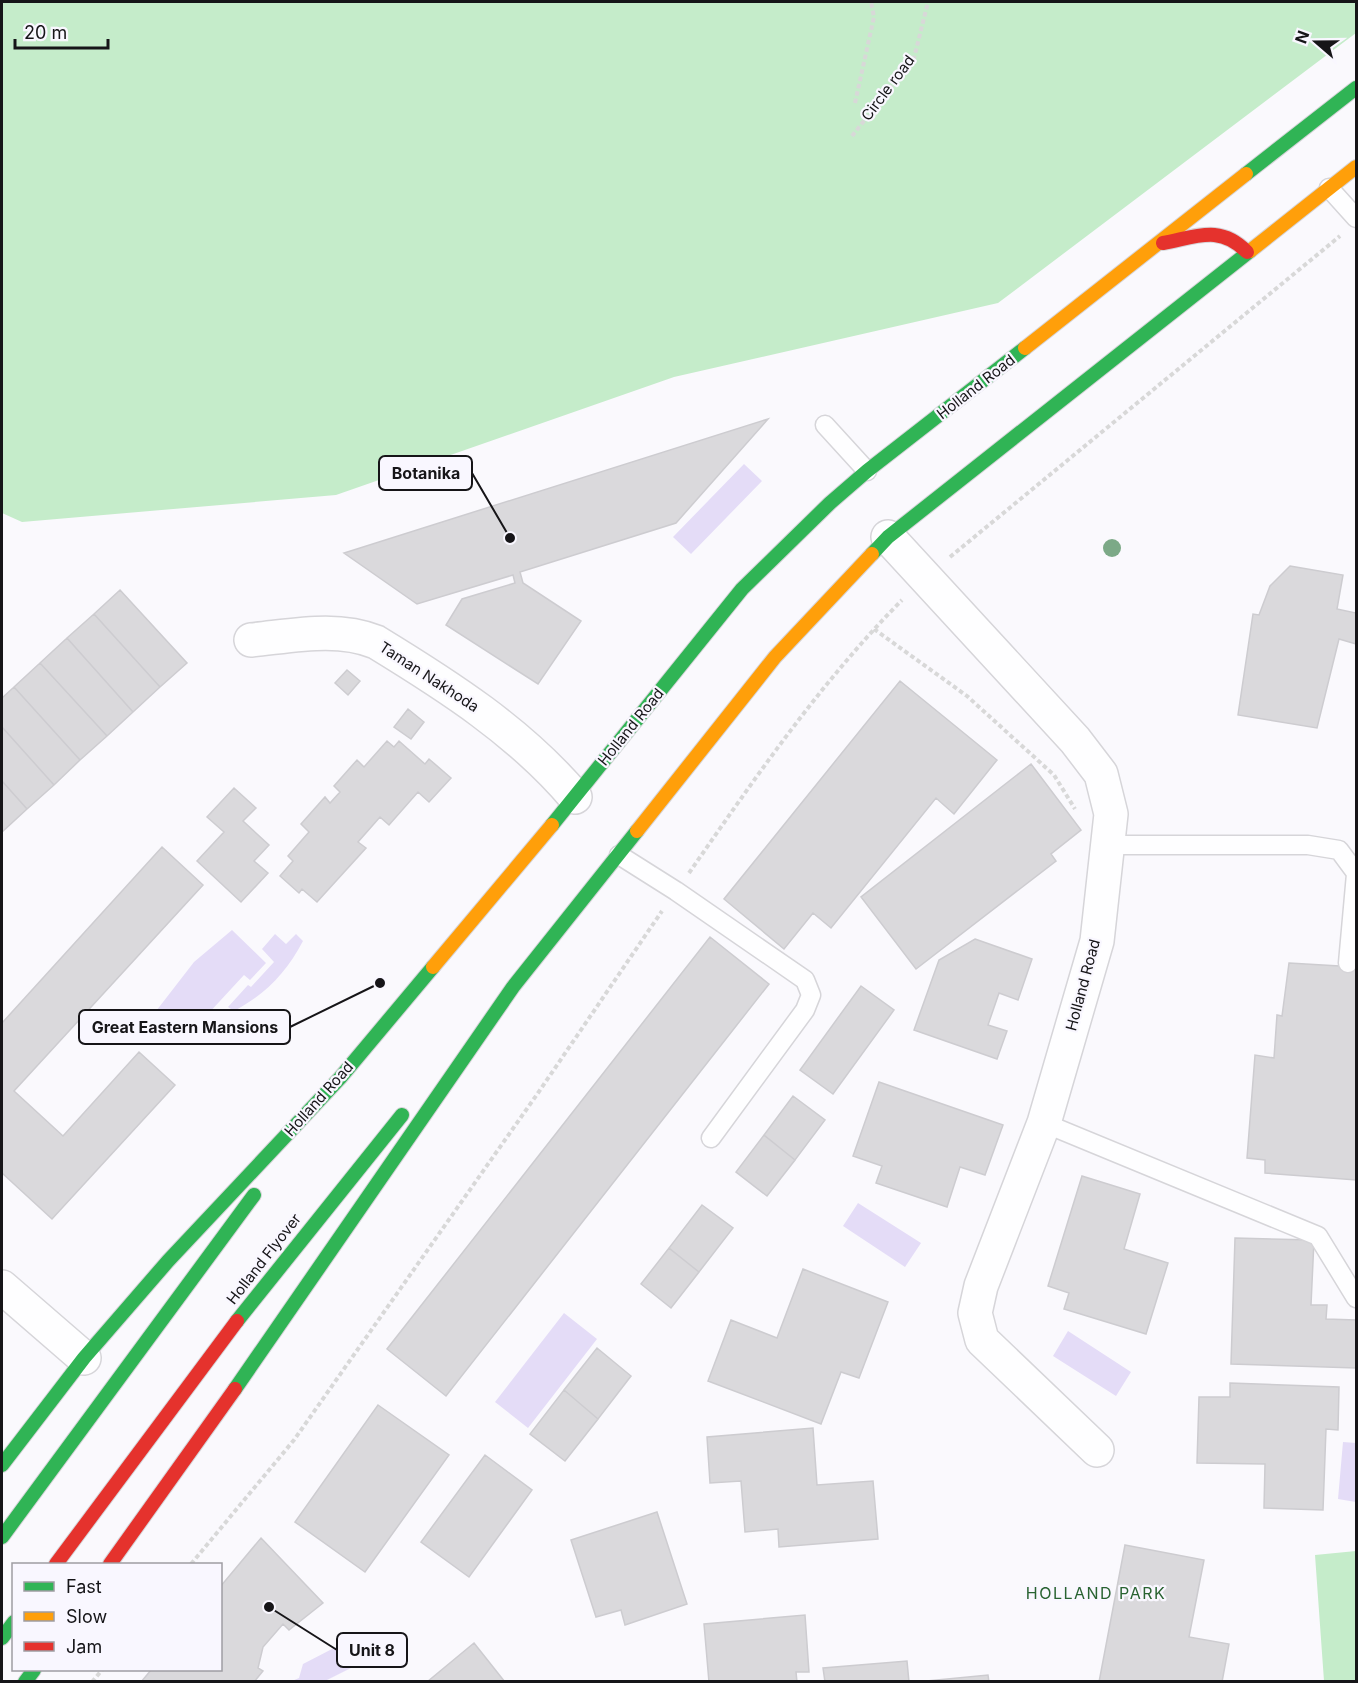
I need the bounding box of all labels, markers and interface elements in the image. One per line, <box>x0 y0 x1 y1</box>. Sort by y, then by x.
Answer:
scale bar <box>15 12 108 50</box>
north arrow <box>1286 12 1346 72</box>
text: 20 m <box>24 22 67 43</box>
text: N <box>1290 28 1313 46</box>
street label: Circle road <box>857 51 918 124</box>
street label: Holland Road <box>933 350 1019 423</box>
callout: Botanika <box>379 456 472 490</box>
text: Botanika <box>392 463 460 483</box>
street label: Taman Nakhoda <box>376 637 483 716</box>
street label: Holland Road <box>594 684 668 769</box>
street label: Holland Road <box>1061 937 1104 1033</box>
callout: Great Eastern Mansions <box>79 1010 290 1044</box>
text: Great Eastern Mansions <box>92 1017 278 1037</box>
street label: Holland Road <box>280 1057 357 1140</box>
street label: Holland Flyover <box>222 1209 305 1308</box>
legend <box>12 1563 222 1671</box>
text: Fast <box>66 1576 102 1597</box>
district label: HOLLAND PARK <box>1026 1583 1166 1603</box>
text: Slow <box>66 1606 107 1627</box>
callout: Unit 8 <box>337 1633 407 1667</box>
text: Jam <box>66 1636 102 1657</box>
text: Unit 8 <box>349 1640 395 1660</box>

